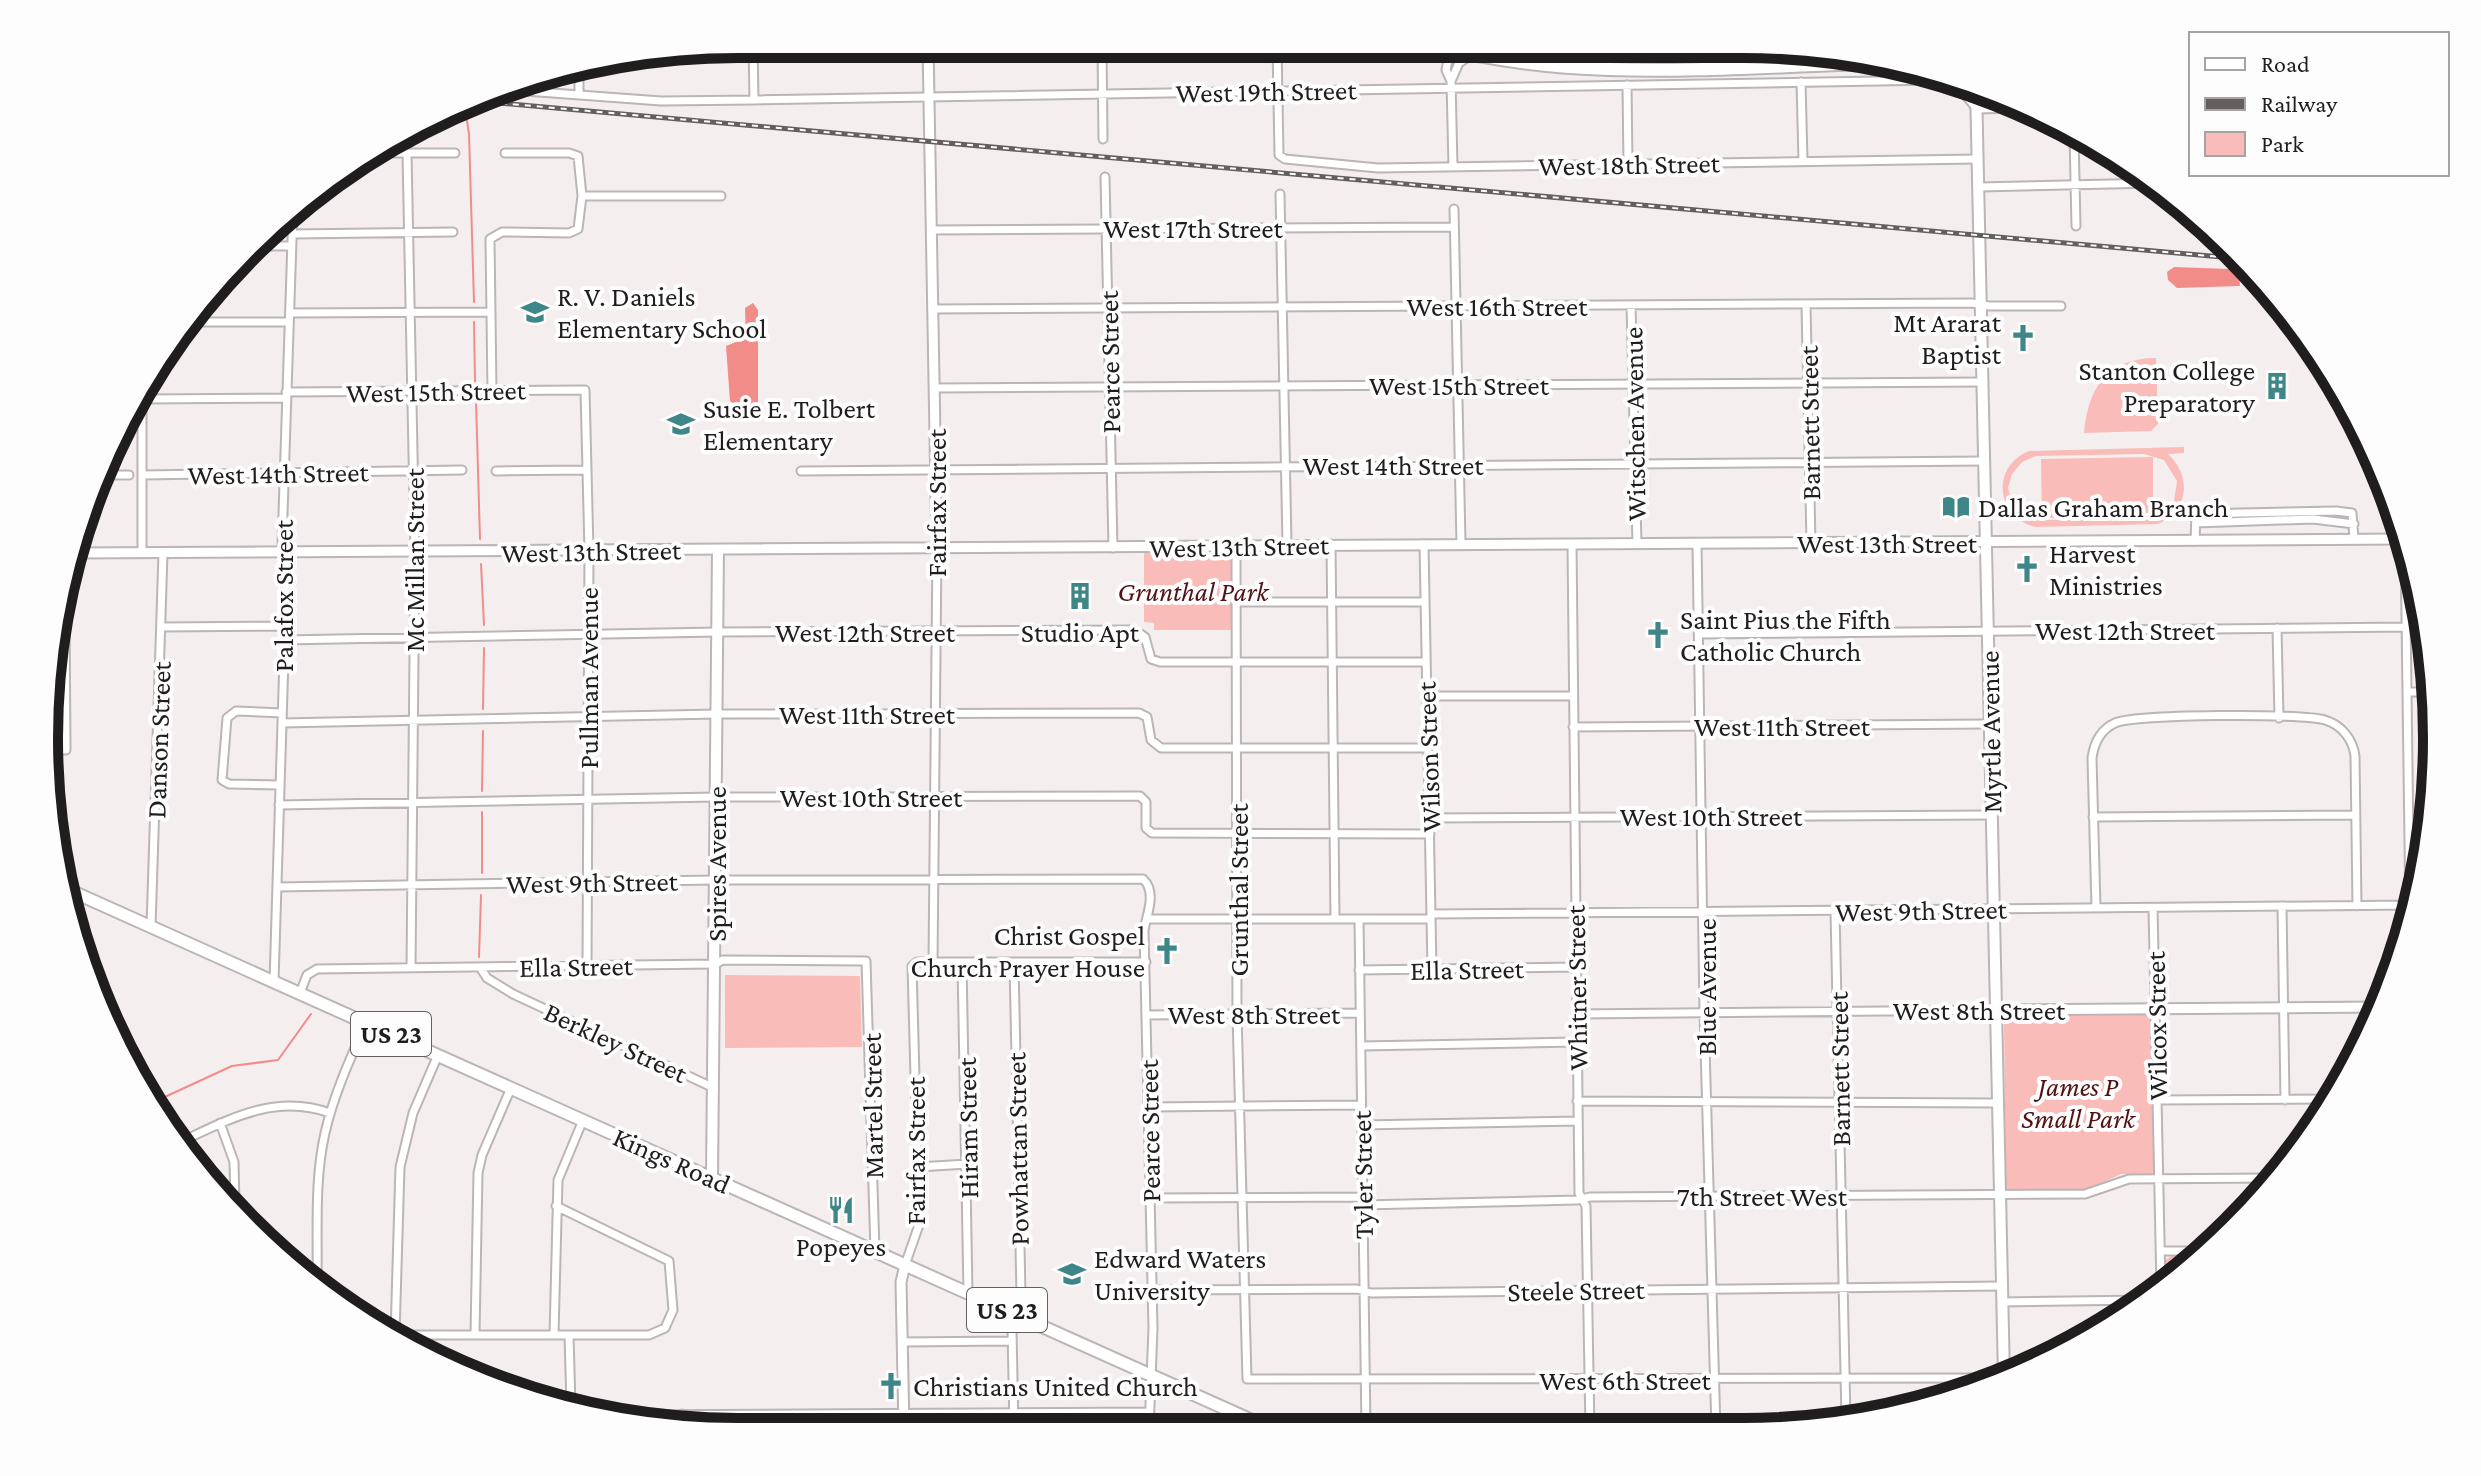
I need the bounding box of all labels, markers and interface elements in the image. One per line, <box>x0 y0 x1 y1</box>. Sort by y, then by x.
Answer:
legend <box>2189 32 2449 176</box>
text: Road <box>2261 50 2310 77</box>
street label: West 19th Street <box>1175 74 1358 109</box>
text: Railway <box>2261 90 2338 117</box>
text: Park <box>2261 130 2304 157</box>
street label: West 18th Street <box>1538 147 1721 182</box>
street label: West 17th Street <box>1103 213 1284 244</box>
place label: R. V. Daniels Elementary School <box>557 281 767 344</box>
street label: Pearce Street <box>1093 290 1126 434</box>
street label: West 16th Street <box>1407 291 1588 322</box>
school or university icon: R. V. Daniels Elementary School <box>520 297 550 327</box>
place label: Mt Ararat Baptist <box>1893 307 2002 370</box>
church icon: Mt Ararat Baptist <box>2008 323 2038 353</box>
street label: Witschen Avenue <box>1617 327 1652 521</box>
street label: Barnett Street <box>1793 345 1826 501</box>
place label: Stanton College Preparatory <box>2079 355 2256 418</box>
street label: West 15th Street <box>1369 370 1550 401</box>
building icon: Stanton College Preparatory <box>2262 371 2292 401</box>
street label: West 15th Street <box>346 374 527 409</box>
place label: Susie E. Tolbert Elementary <box>703 393 876 456</box>
school or university icon: Susie E. Tolbert Elementary <box>666 409 696 439</box>
street label: Fairfax Street <box>921 428 952 577</box>
street label: West 14th Street <box>1302 450 1484 481</box>
street label: West 14th Street <box>187 456 370 491</box>
street label: Mc Millan Street <box>399 467 430 652</box>
library icon: Dallas Graham Branch <box>1941 492 1971 522</box>
place label: Dallas Graham Branch <box>1978 492 2229 523</box>
street label: Palafox Street <box>268 519 299 672</box>
street label: West 13th Street <box>1797 528 1978 559</box>
street label: West 13th Street <box>1149 529 1330 564</box>
street label: West 13th Street <box>501 534 682 569</box>
place label: Harvest Ministries <box>2049 538 2163 601</box>
church icon: Harvest Ministries <box>2012 554 2042 584</box>
park label: Grunthal Park <box>1117 576 1270 607</box>
building icon: Studio Apt <box>1065 581 1095 611</box>
street label: Pullman Avenue <box>573 587 604 769</box>
place label: Saint Pius the Fifth Catholic Church <box>1680 604 1891 667</box>
street label: West 12th Street <box>2035 615 2216 646</box>
street label: West 12th Street <box>775 617 956 648</box>
place label: Studio Apt <box>1021 617 1140 648</box>
church icon: Saint Pius the Fifth Catholic Church <box>1643 620 1673 650</box>
street label: Myrtle Avenue <box>1974 650 2007 814</box>
street label: Danson Street <box>140 660 177 819</box>
street label: Wilson Street <box>1410 680 1447 833</box>
street label: West 11th Street <box>779 699 956 730</box>
street label: West 11th Street <box>1694 711 1871 742</box>
street label: West 10th Street <box>780 782 963 813</box>
street label: Spires Avenue <box>701 786 732 942</box>
street label: West 10th Street <box>1620 801 1803 832</box>
street label: Grunthal Street <box>1223 803 1254 977</box>
street label: West 9th Street <box>506 865 679 899</box>
street label: West 9th Street <box>1835 893 2008 927</box>
street label: Whitner Street <box>1560 904 1593 1071</box>
street label: Blue Avenue <box>1691 918 1722 1056</box>
place label: Christ Gospel Church Prayer House <box>911 920 1145 983</box>
church icon: Christ Gospel Church Prayer House <box>1152 936 1182 966</box>
street label: Ella Street <box>519 950 634 983</box>
street label: Wilcox Street <box>2140 951 2173 1101</box>
street label: Ella Street <box>1410 953 1525 986</box>
street label: Barnett Street <box>1823 991 1856 1147</box>
street label: West 8th Street <box>1893 995 2066 1026</box>
street label: Berkley Street <box>539 996 693 1089</box>
street label: West 8th Street <box>1168 999 1341 1030</box>
road number: US 23 <box>351 1012 431 1056</box>
street label: Martel Street <box>856 1032 889 1179</box>
street label: Powhattan Street <box>1000 1051 1035 1246</box>
street label: Hiram Street <box>951 1056 984 1199</box>
street label: Pearce Street <box>1133 1059 1166 1203</box>
park label: James P Small Park <box>2021 1071 2137 1134</box>
street label: Fairfax Street <box>900 1076 931 1225</box>
street label: Tyler Street <box>1346 1110 1379 1240</box>
street label: Kings Road <box>608 1121 735 1200</box>
street label: 7th Street West <box>1677 1181 1848 1212</box>
restaurant icon: Popeyes <box>826 1195 856 1225</box>
place label: Popeyes <box>796 1231 886 1262</box>
place label: Edward Waters University <box>1094 1243 1266 1306</box>
school or university icon: Edward Waters University <box>1057 1259 1087 1289</box>
street label: Steele Street <box>1507 1274 1646 1307</box>
road number: US 23 <box>967 1288 1047 1332</box>
street label: West 6th Street <box>1539 1365 1712 1396</box>
church icon: Christians United Church <box>876 1371 906 1401</box>
place label: Christians United Church <box>913 1371 1198 1402</box>

